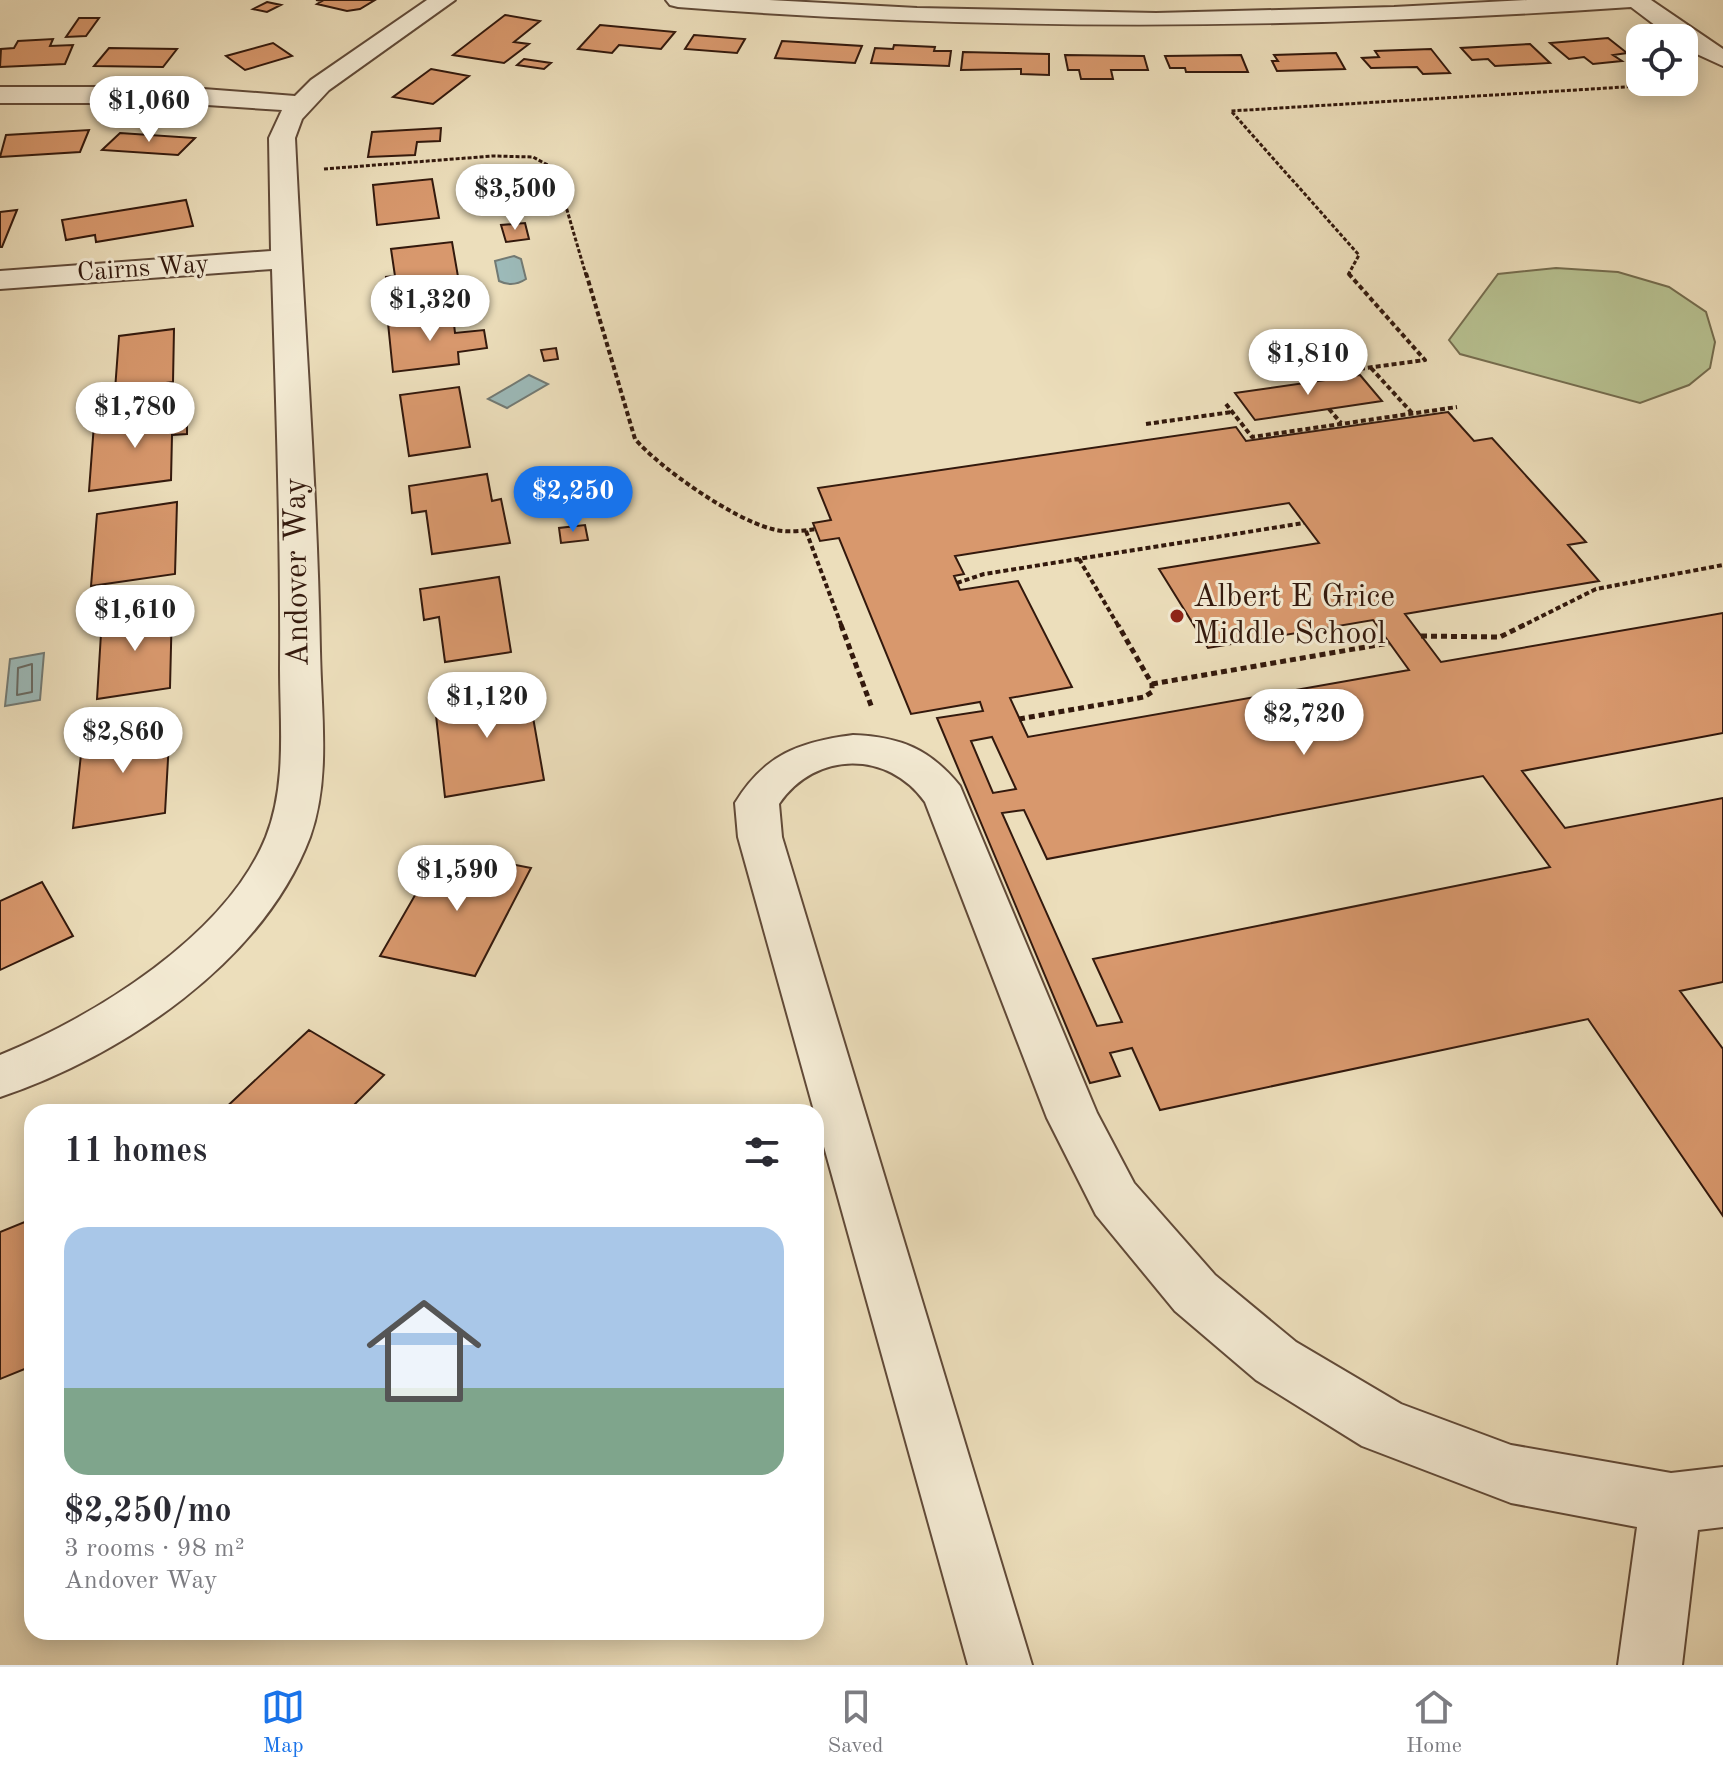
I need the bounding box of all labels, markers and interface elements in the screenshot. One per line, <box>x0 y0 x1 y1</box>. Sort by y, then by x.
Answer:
map controls <box>1626 24 1698 96</box>
button: locate <box>1626 24 1698 96</box>
pin: $1,060 <box>84 76 214 144</box>
text: $1,060 <box>108 89 190 115</box>
pin: $3,500 <box>450 164 580 232</box>
text: $3,500 <box>474 177 556 203</box>
street label: Cairns Way <box>76 251 210 287</box>
pin: $1,320 <box>365 275 495 343</box>
text: $1,320 <box>389 288 471 314</box>
pin: $1,810 <box>1243 329 1373 397</box>
text: $1,810 <box>1267 342 1349 368</box>
pin: $1,780 <box>70 382 200 450</box>
text: $1,780 <box>94 395 176 421</box>
pin: $2,250 <box>508 466 638 534</box>
street label: Andover Way <box>280 477 316 667</box>
text: $2,250 <box>532 479 614 505</box>
place label: Albert E Grice Middle School <box>1193 582 1395 651</box>
pin: $1,610 <box>70 585 200 653</box>
text: $1,610 <box>94 598 176 624</box>
marker: Albert E Grice Middle School <box>1168 607 1186 625</box>
pin: $1,120 <box>422 672 552 740</box>
text: $1,120 <box>446 685 528 711</box>
pin: $2,720 <box>1239 689 1369 757</box>
text: $2,720 <box>1263 702 1345 728</box>
pin: $2,860 <box>58 707 188 775</box>
text: $2,860 <box>82 720 164 746</box>
pin: $1,590 <box>392 845 522 913</box>
text: $1,590 <box>416 858 498 884</box>
icon: filters <box>740 1130 784 1174</box>
text: 11 homes <box>64 1135 207 1169</box>
icon: home <box>352 1279 496 1423</box>
text: $2,250/mo <box>64 1495 232 1529</box>
text: 3 rooms · 98 m² <box>64 1536 245 1562</box>
text: Andover Way <box>64 1568 218 1594</box>
tab: Map <box>261 1685 305 1760</box>
tab: Saved <box>828 1685 884 1760</box>
tab: Home <box>1406 1685 1462 1760</box>

